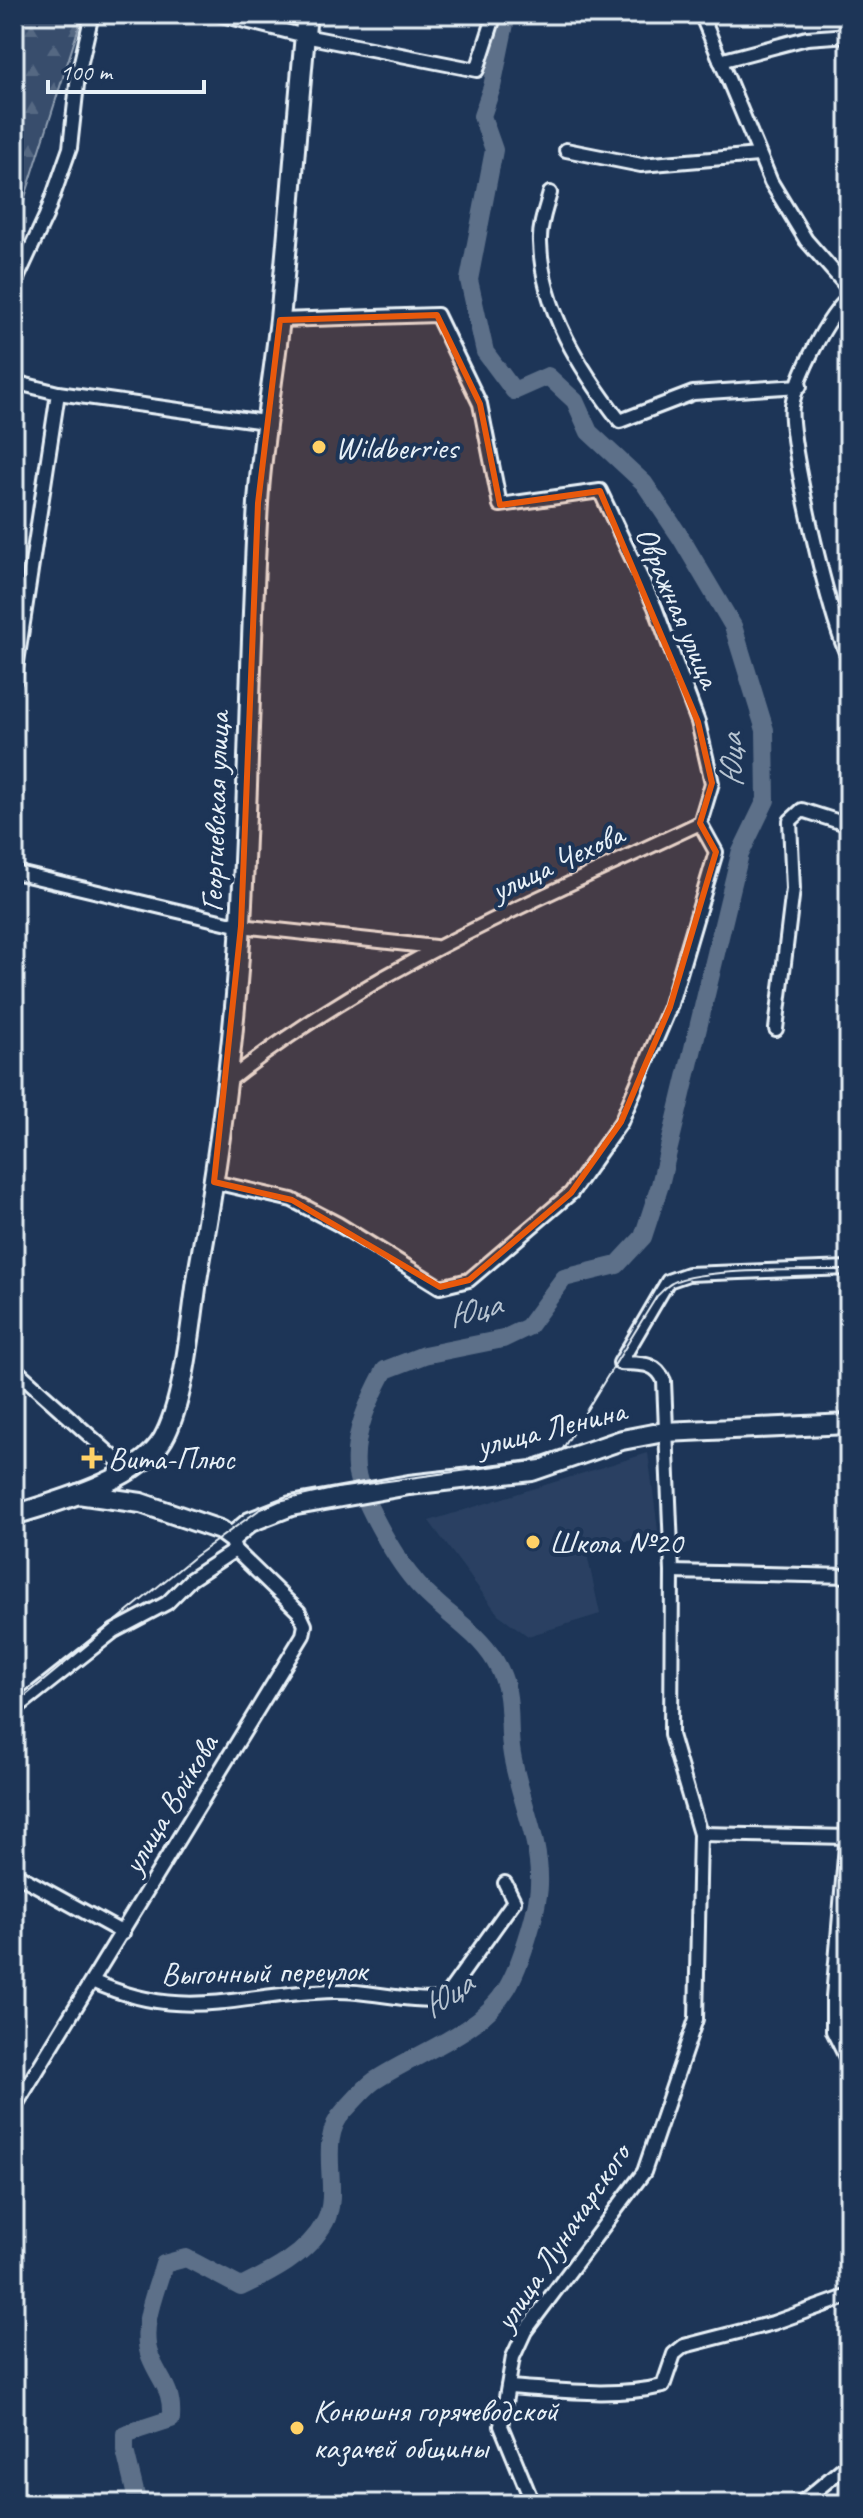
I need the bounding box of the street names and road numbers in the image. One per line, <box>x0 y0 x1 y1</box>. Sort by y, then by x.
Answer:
street label: Овражная улица <box>626 520 731 696</box>
street label: Георгиевская улица <box>191 708 239 913</box>
street label: улица Чехова <box>482 812 632 911</box>
street label: улица Ленина <box>470 1389 633 1467</box>
street label: улица Войкова <box>111 1725 229 1883</box>
street label: Выгонный переулок <box>161 1950 370 1994</box>
street label: улица Луначарского <box>483 2133 642 2340</box>

